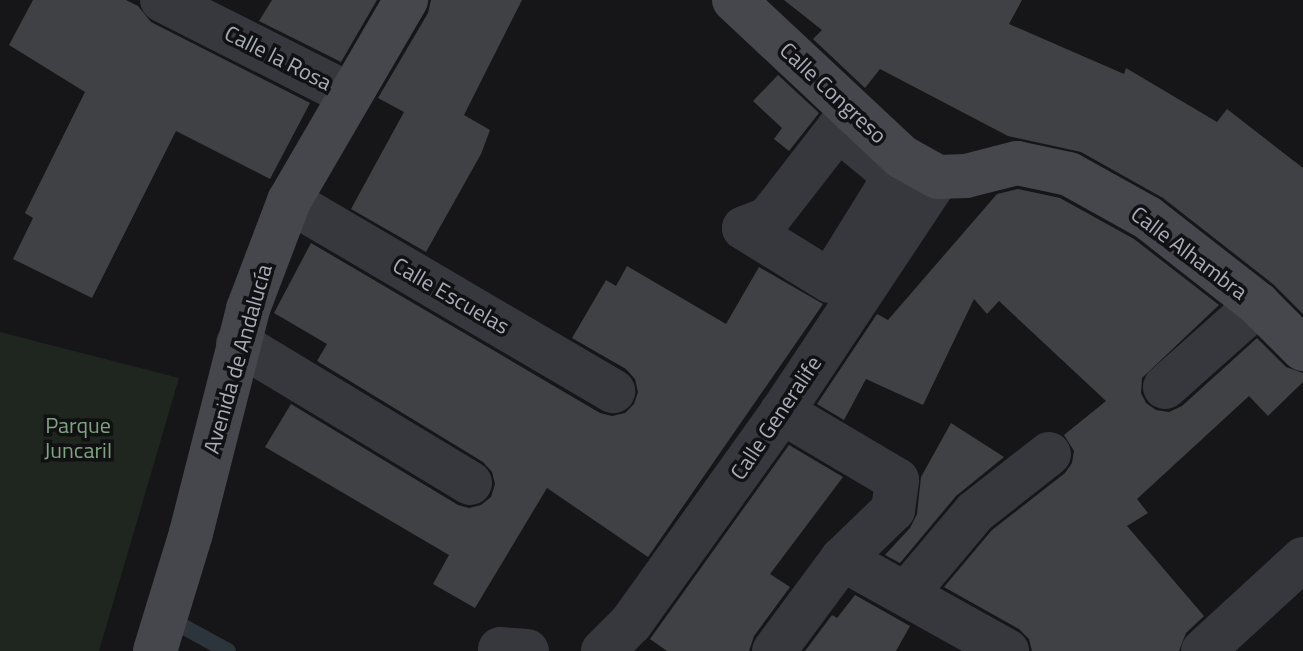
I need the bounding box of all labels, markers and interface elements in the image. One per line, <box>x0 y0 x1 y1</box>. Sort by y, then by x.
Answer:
street label: Calle la Rosa <box>220 20 336 96</box>
street label: Calle Congreso <box>774 37 892 149</box>
street label: Calle Alhambra <box>1126 201 1252 305</box>
street label: Calle Escuelas <box>388 252 514 340</box>
street label: Avenida de Andalucía <box>198 261 278 457</box>
street label: Calle Generalife <box>725 351 827 485</box>
park label: Parque Juncaril <box>44 412 112 464</box>

